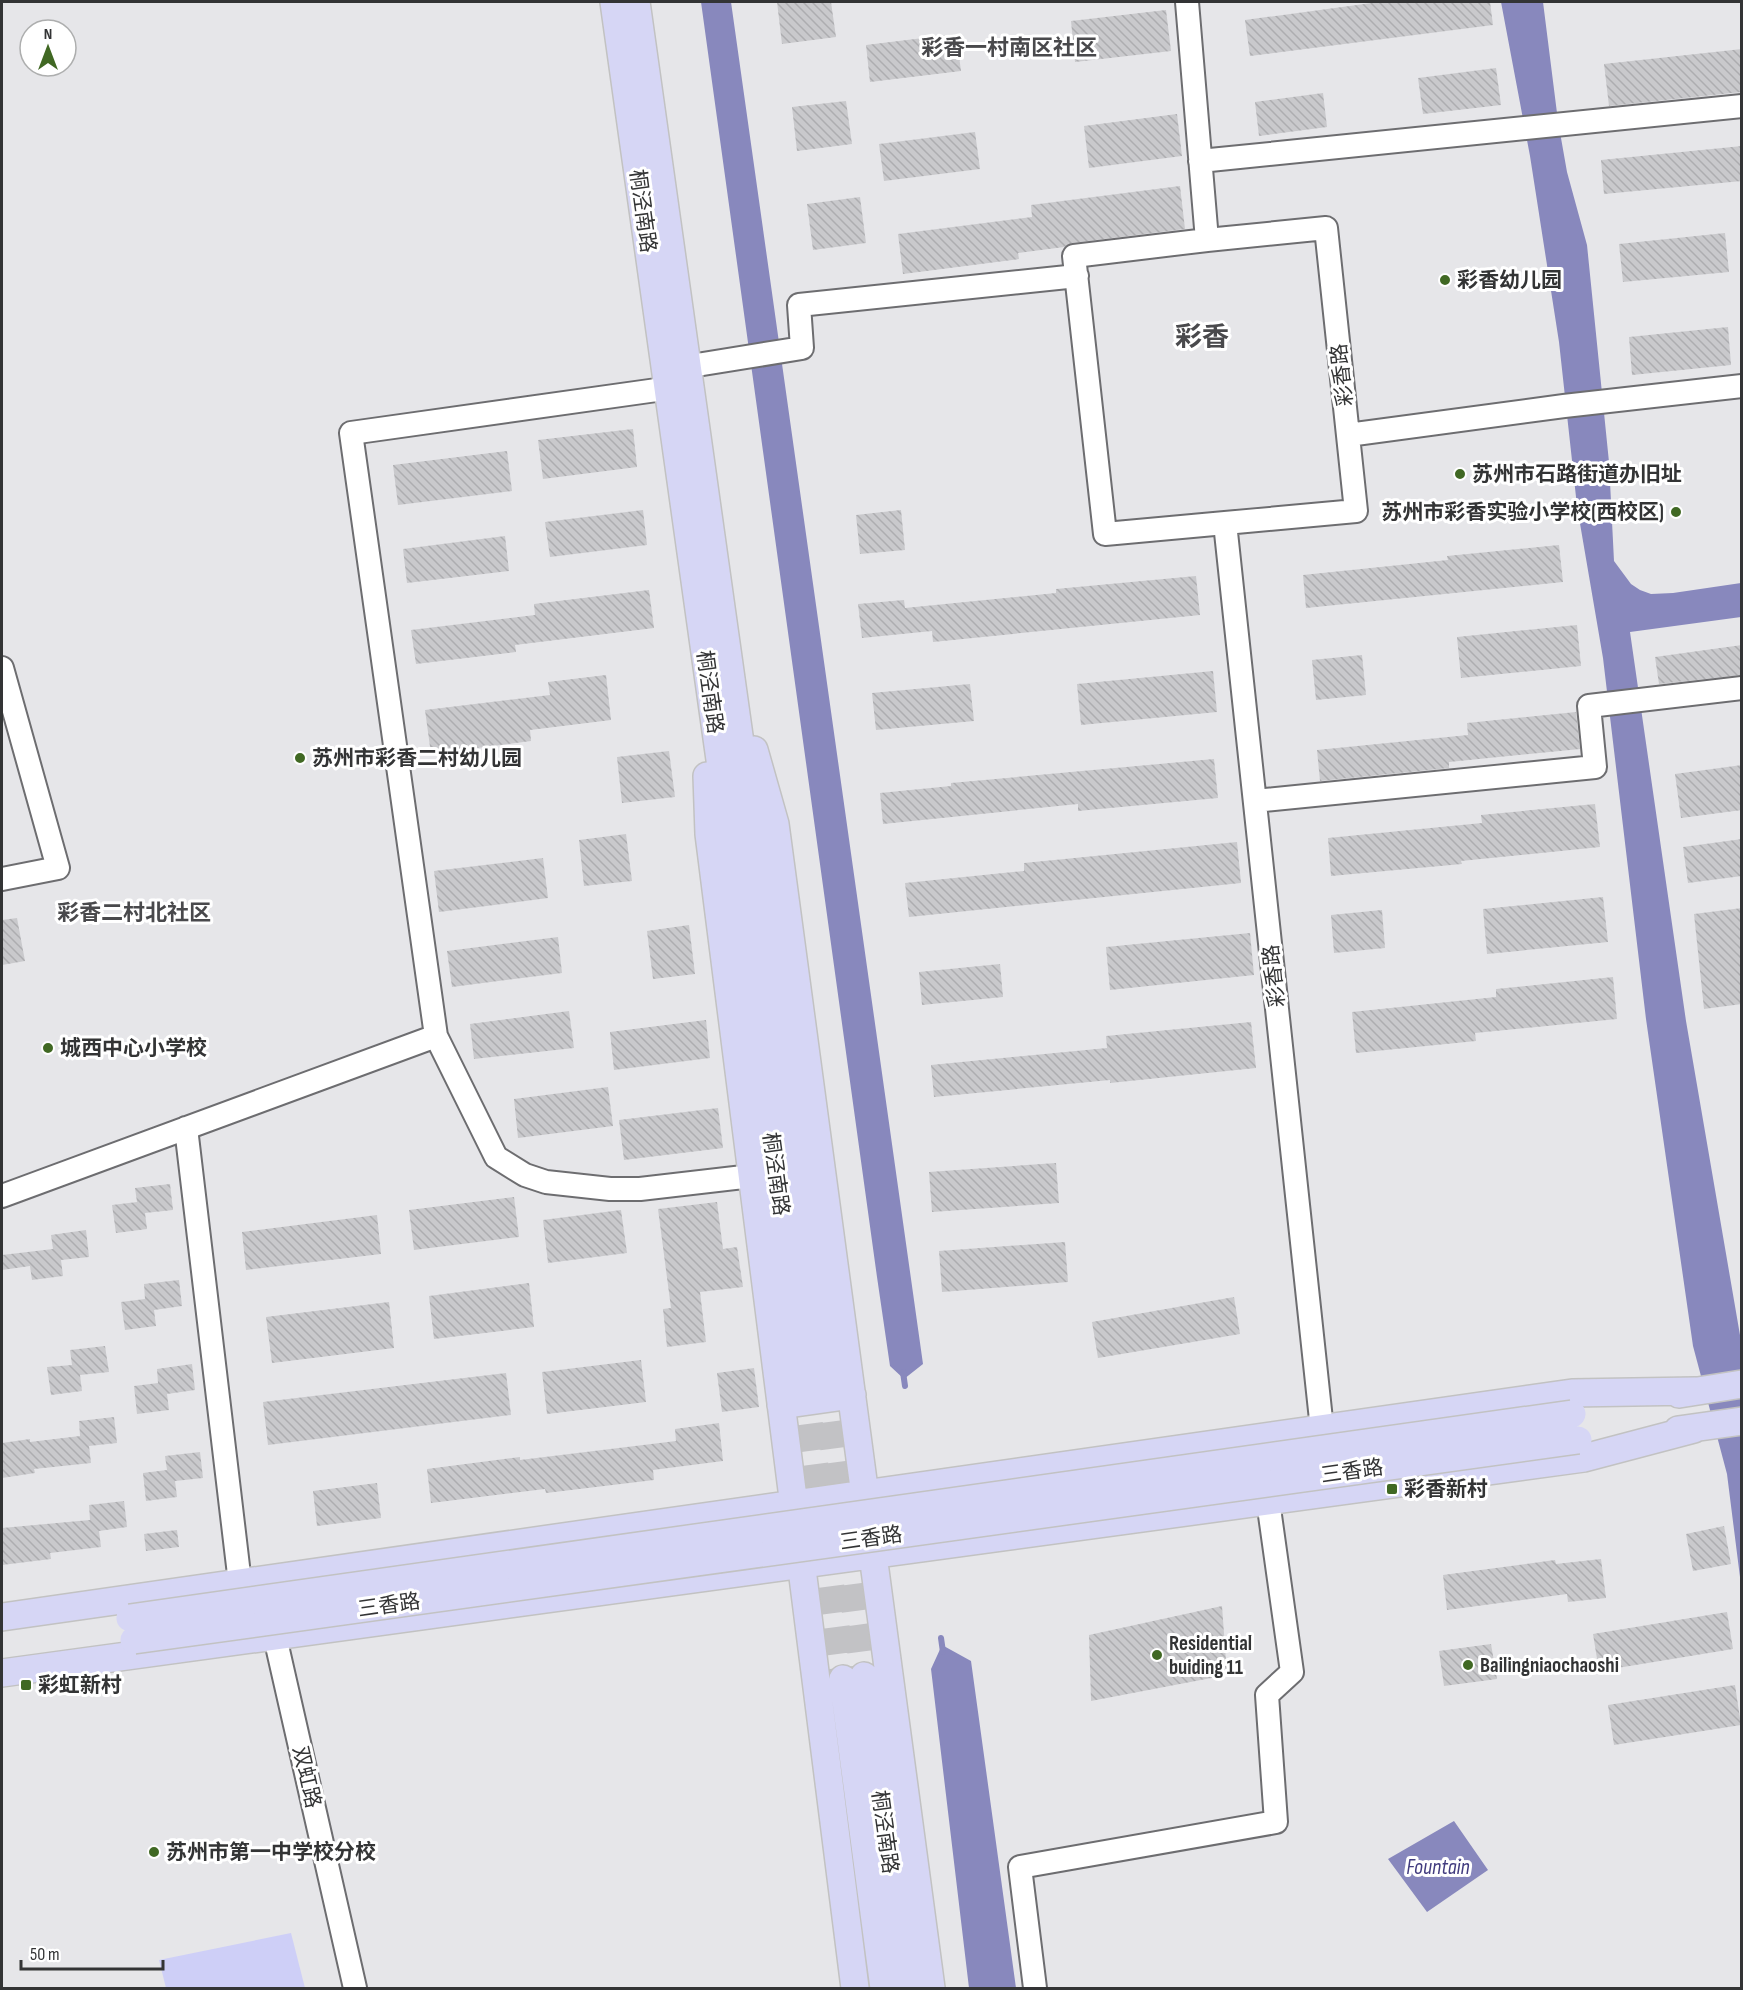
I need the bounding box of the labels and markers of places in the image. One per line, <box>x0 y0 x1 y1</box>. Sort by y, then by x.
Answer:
place label: 彩香幼儿园 <box>1457 268 1562 293</box>
marker: 彩香幼儿园 <box>1438 273 1452 287</box>
place label: 苏州市石路街道办旧址 <box>1472 462 1682 487</box>
marker: 苏州市石路街道办旧址 <box>1453 467 1467 481</box>
place label: 苏州市彩香实验小学校(西校区) <box>1381 500 1664 525</box>
marker: 苏州市彩香实验小学校(西校区) <box>1669 505 1683 519</box>
place label: 苏州市彩香二村幼儿园 <box>312 746 522 771</box>
marker: 苏州市彩香二村幼儿园 <box>293 751 307 765</box>
place label: 城西中心小学校 <box>60 1036 207 1061</box>
marker: 城西中心小学校 <box>41 1041 55 1055</box>
place label: 彩香新村 <box>1404 1477 1488 1502</box>
marker: 彩香新村 <box>1385 1482 1399 1496</box>
place label: Residential buiding 11 <box>1169 1631 1252 1680</box>
marker: Residential buiding 11 <box>1150 1648 1164 1662</box>
place label: Bailingniaochaoshi <box>1480 1653 1619 1678</box>
marker: Bailingniaochaoshi <box>1461 1658 1475 1672</box>
place label: 彩虹新村 <box>38 1673 122 1698</box>
marker: 彩虹新村 <box>19 1678 33 1692</box>
place label: 苏州市第一中学校分校 <box>166 1840 376 1865</box>
marker: 苏州市第一中学校分校 <box>147 1845 161 1859</box>

